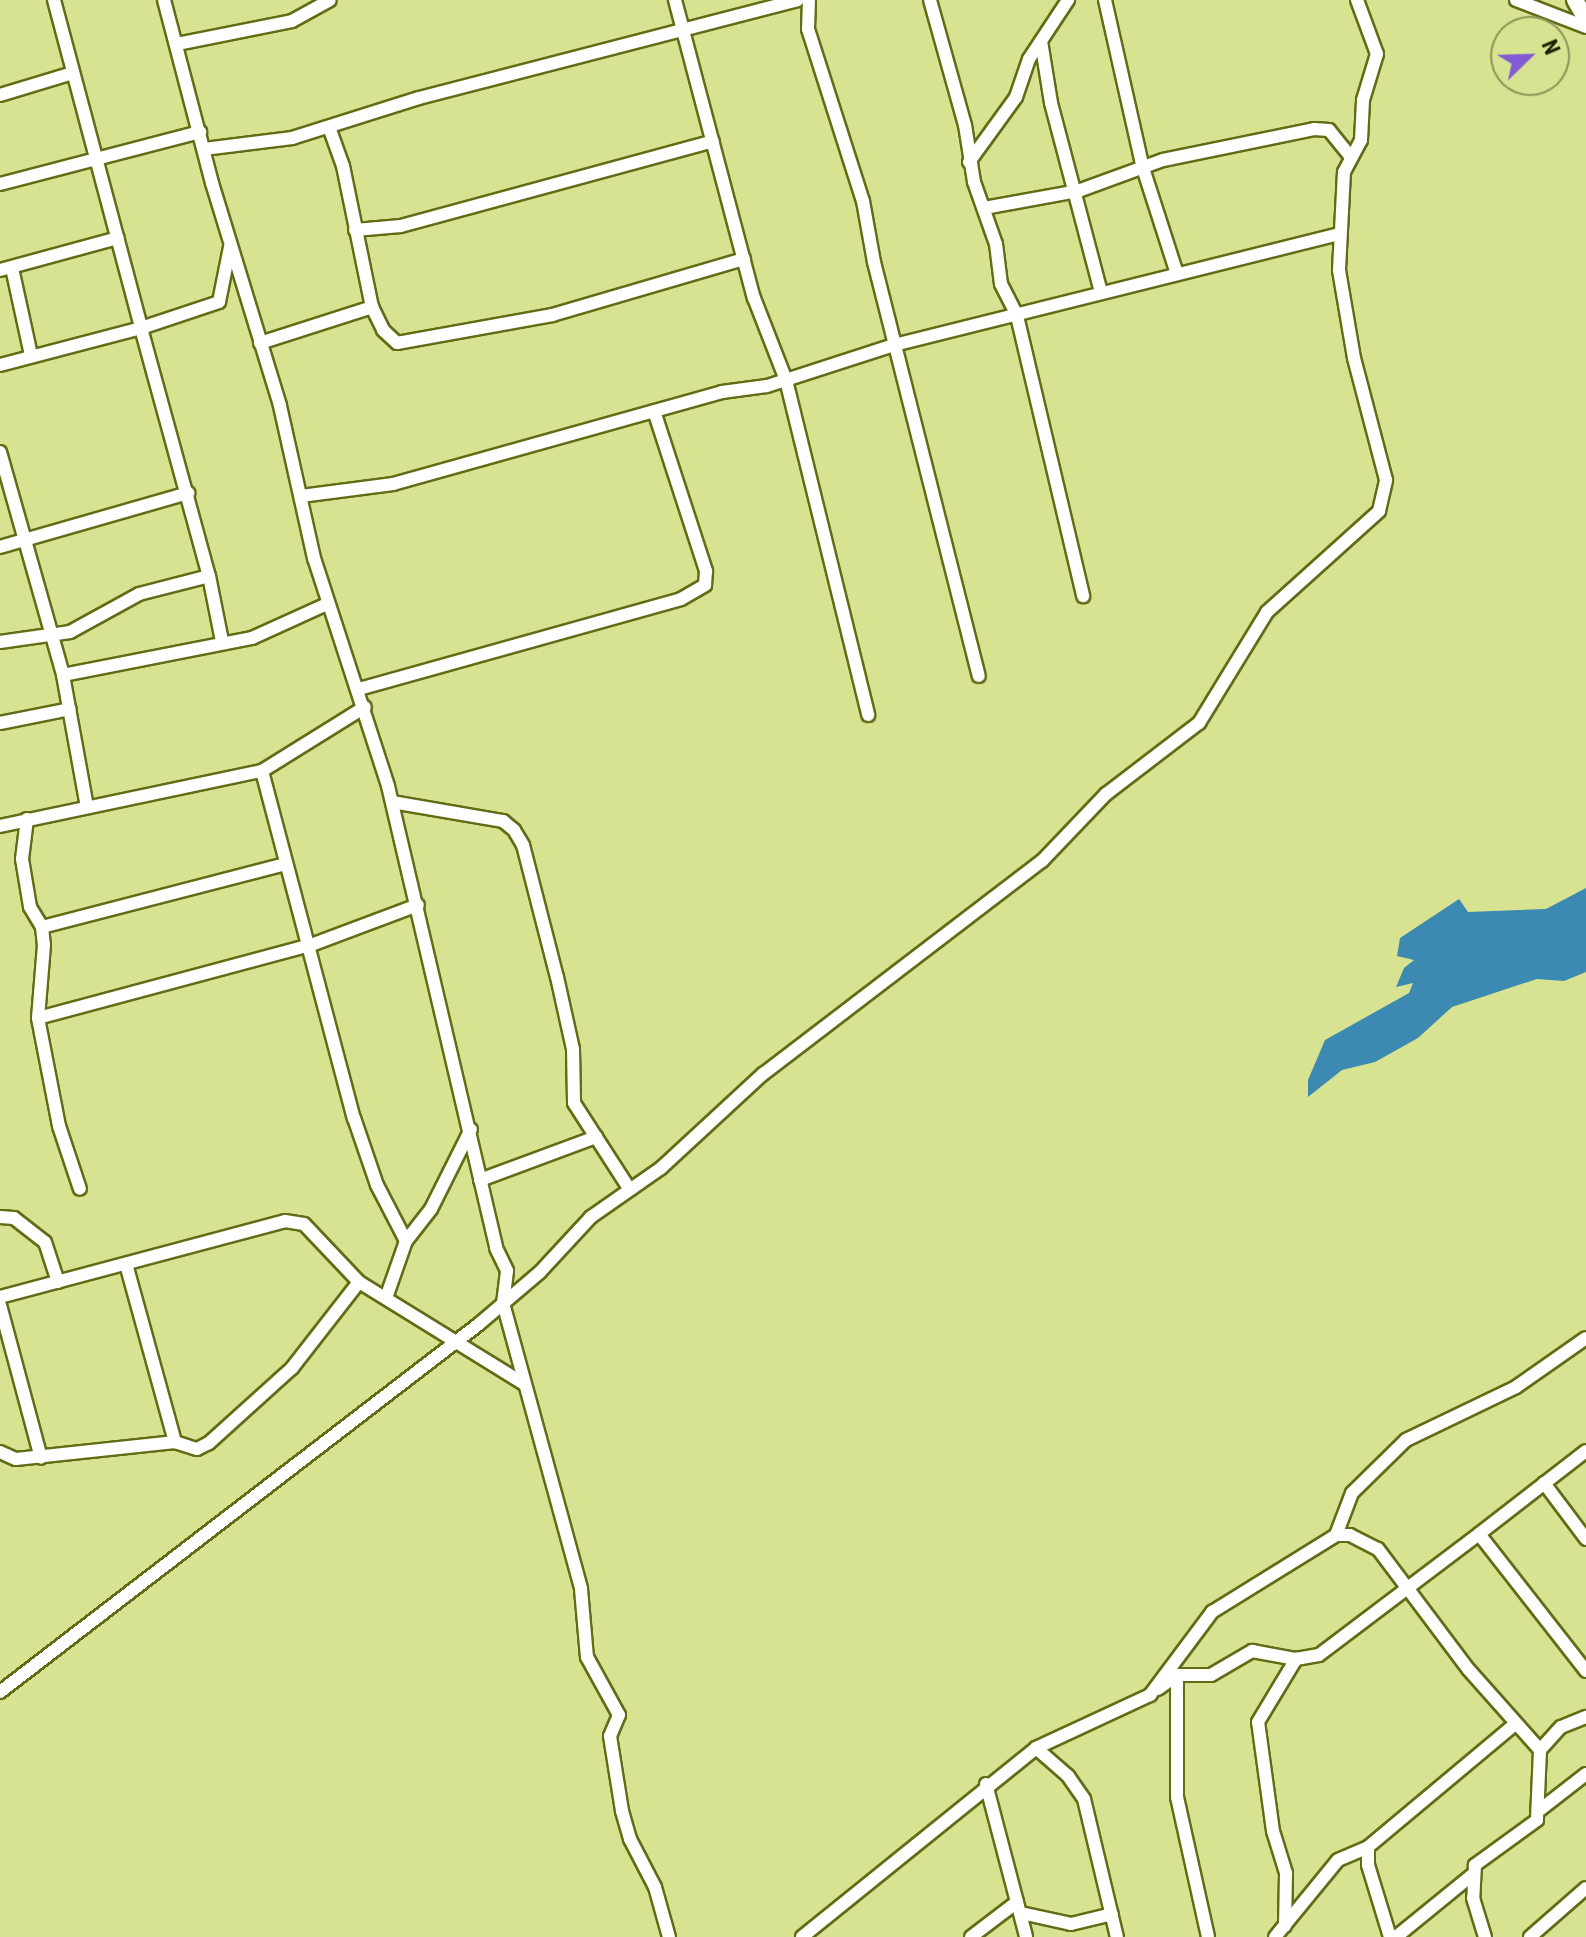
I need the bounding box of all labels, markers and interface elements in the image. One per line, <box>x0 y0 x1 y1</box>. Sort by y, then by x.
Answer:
north arrow <box>1490 16 1570 96</box>
text: N <box>1537 36 1565 58</box>

